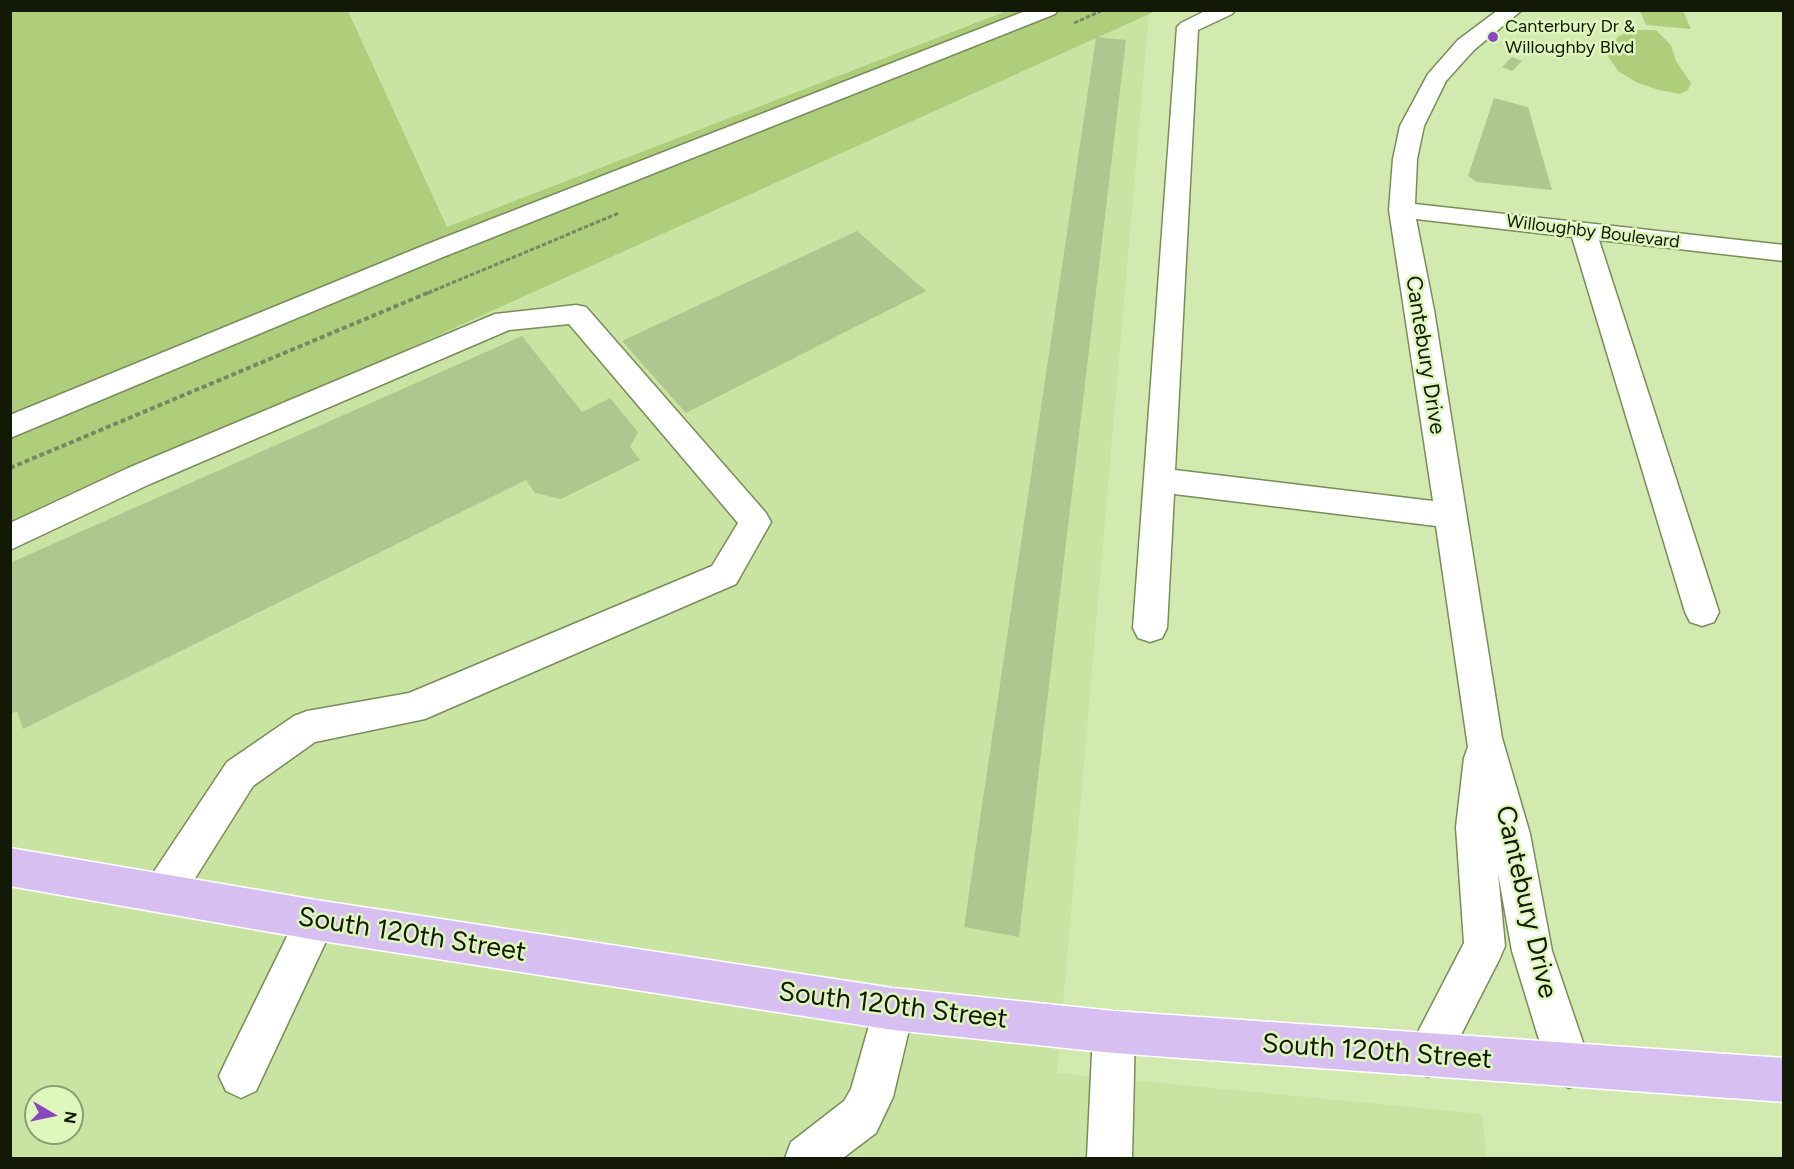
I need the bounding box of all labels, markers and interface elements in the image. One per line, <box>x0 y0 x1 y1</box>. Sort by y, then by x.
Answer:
place label: Canterbury Dr & Willoughby Blvd <box>1505 16 1635 58</box>
marker: Canterbury Dr & Willoughby Blvd <box>1486 30 1500 44</box>
street label: Willoughby Boulevard <box>1505 211 1681 253</box>
street label: Cantebury Drive <box>1399 274 1451 436</box>
street label: Cantebury Drive <box>1488 803 1564 1001</box>
street label: South 120th Street <box>296 901 528 969</box>
street label: South 120th Street <box>777 976 1009 1036</box>
street label: South 120th Street <box>1261 1028 1493 1076</box>
north arrow <box>24 1085 84 1145</box>
text: N <box>60 1110 81 1125</box>

